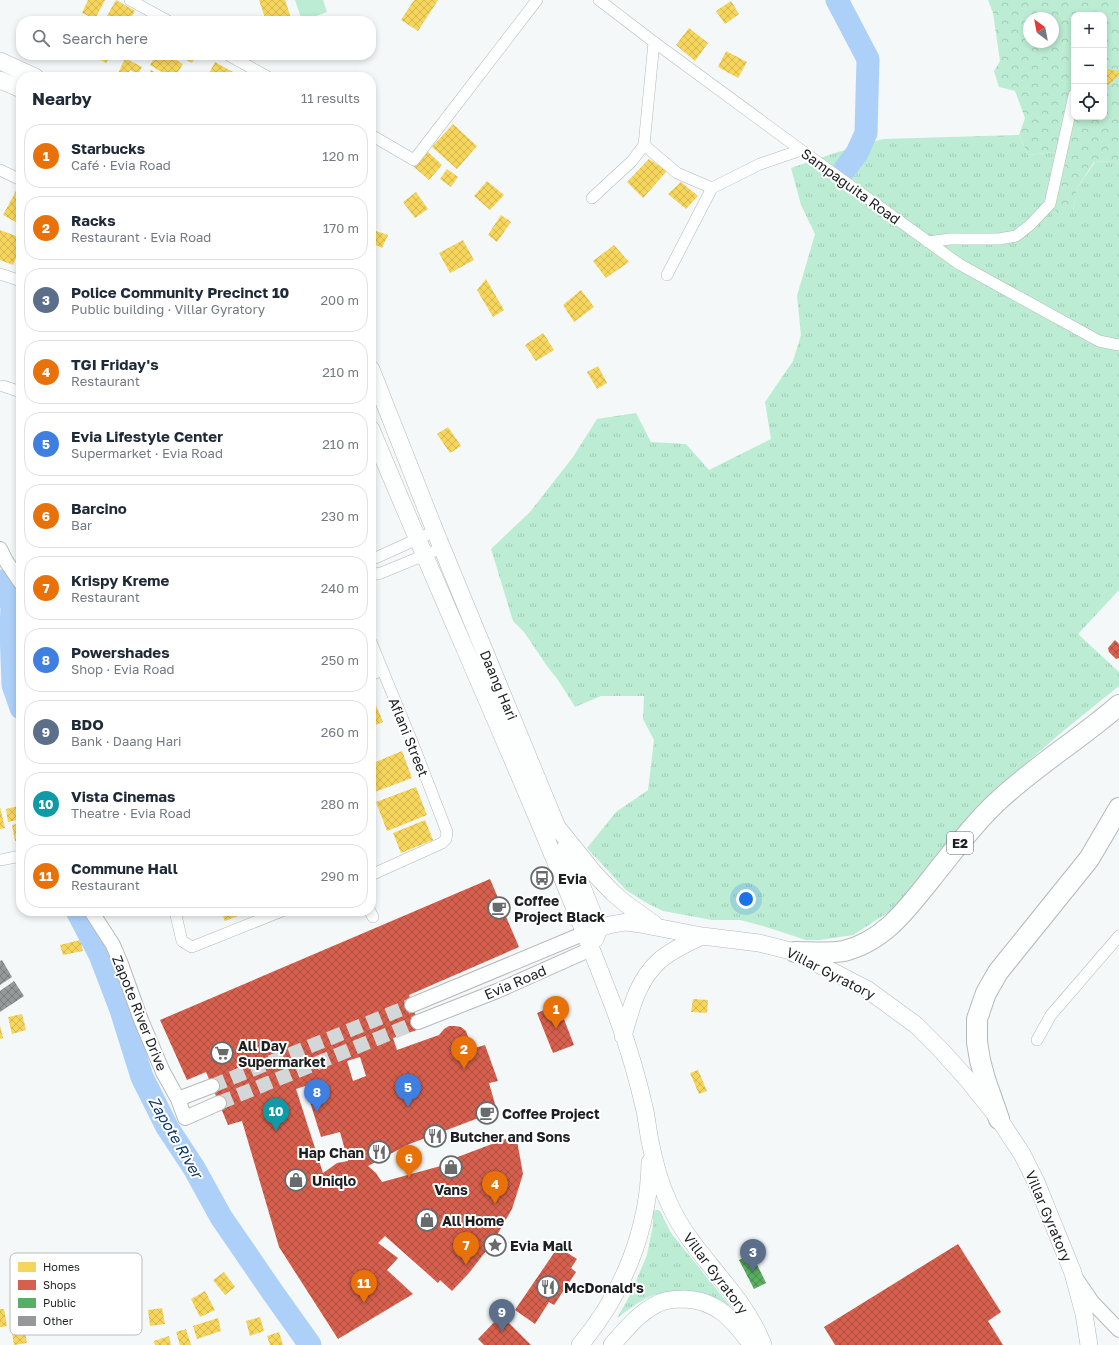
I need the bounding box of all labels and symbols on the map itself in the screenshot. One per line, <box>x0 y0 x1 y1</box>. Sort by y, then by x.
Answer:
north arrow <box>1023 12 1059 48</box>
street label: Sampaguita Road <box>798 144 904 228</box>
street label: Daang Hari <box>477 648 521 722</box>
street label: Aflani Street <box>385 695 433 779</box>
road number: E2 <box>947 832 973 854</box>
bus stop icon: Evia <box>529 865 555 891</box>
place label: Evia <box>558 870 587 887</box>
your location <box>736 889 756 909</box>
place label: Coffee Project Black <box>514 892 605 925</box>
cafe icon: Coffee Project Black <box>486 895 512 921</box>
street label: Villar Gyratory <box>784 943 878 1003</box>
street label: Zapote River Drive <box>109 953 171 1073</box>
street label: Evia Road <box>481 961 549 1003</box>
pin: 1 <box>543 996 569 1029</box>
pin: 2 <box>451 1036 477 1069</box>
place label: All Day Supermarket <box>238 1037 326 1070</box>
supermarket icon: All Day Supermarket <box>209 1040 235 1066</box>
pin: 5 <box>395 1074 421 1107</box>
pin: 8 <box>304 1079 330 1112</box>
water label: Zapote River <box>145 1093 208 1183</box>
pin: 10 <box>263 1098 289 1131</box>
cafe icon: Coffee Project <box>474 1100 500 1126</box>
place label: Coffee Project <box>502 1105 600 1122</box>
restaurant icon: Butcher and Sons <box>422 1123 448 1149</box>
place label: Butcher and Sons <box>450 1128 570 1145</box>
restaurant icon: Hap Chan <box>366 1139 392 1165</box>
place label: Hap Chan <box>298 1144 364 1161</box>
pin: 6 <box>396 1145 422 1178</box>
shop icon: Vans <box>438 1154 464 1180</box>
shop icon: Uniqlo <box>283 1167 309 1193</box>
street label: Villar Gyratory <box>1022 1168 1076 1264</box>
pin: 4 <box>482 1171 508 1204</box>
place label: Uniqlo <box>312 1172 356 1189</box>
place label: Vans <box>434 1181 468 1198</box>
shop icon: All Home <box>414 1207 440 1233</box>
place label: All Home <box>442 1212 504 1229</box>
street label: Villar Gyratory <box>680 1229 752 1317</box>
pin: 7 <box>453 1232 479 1265</box>
place icon: Evia Mall <box>482 1232 508 1258</box>
place label: Evia Mall <box>510 1237 573 1254</box>
pin: 3 <box>740 1239 766 1272</box>
legend <box>10 1253 142 1335</box>
text: Homes <box>43 1260 80 1273</box>
pin: 11 <box>351 1270 377 1303</box>
restaurant icon: McDonald's <box>535 1274 561 1300</box>
text: Shops <box>43 1278 76 1291</box>
place label: McDonald's <box>564 1279 644 1296</box>
text: Public <box>43 1296 76 1309</box>
pin: 9 <box>489 1299 515 1332</box>
text: Other <box>43 1314 74 1327</box>

